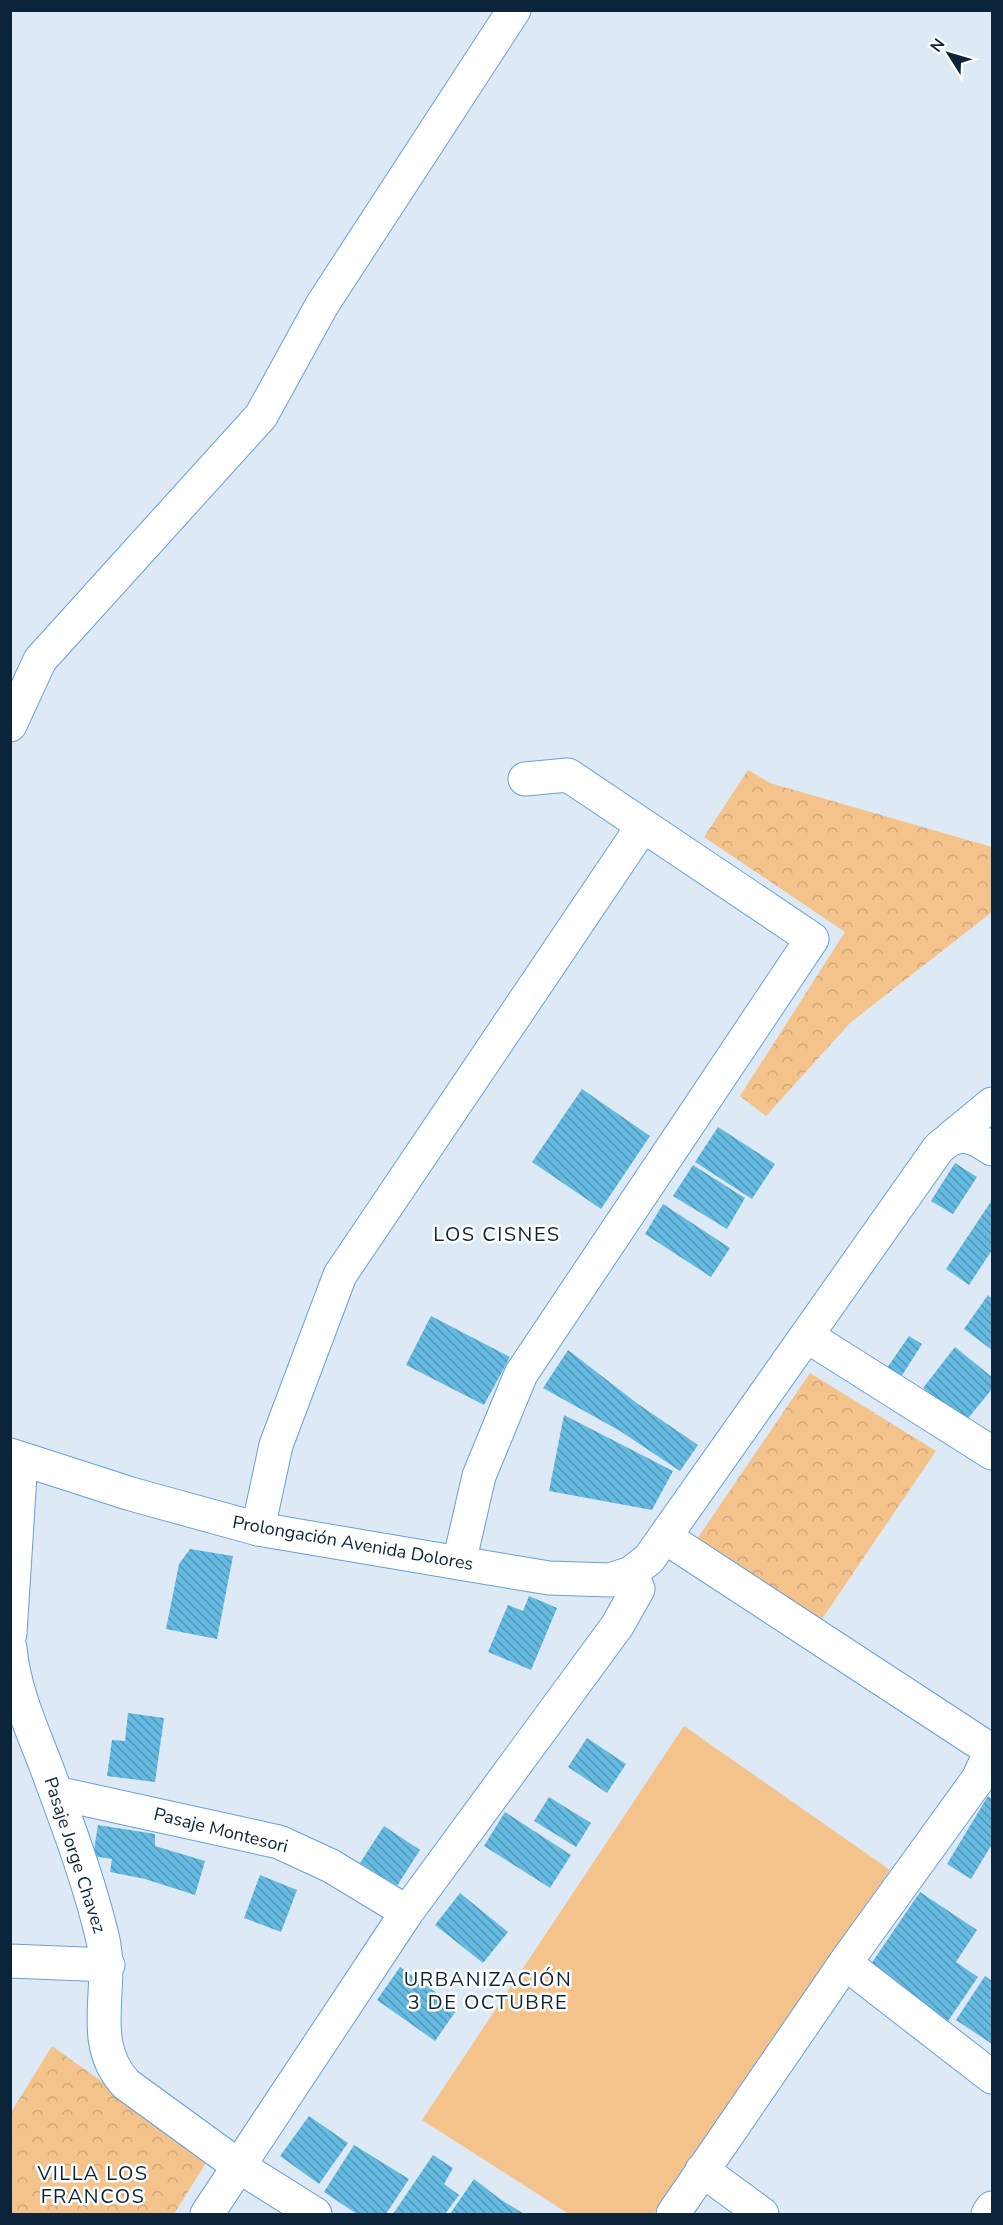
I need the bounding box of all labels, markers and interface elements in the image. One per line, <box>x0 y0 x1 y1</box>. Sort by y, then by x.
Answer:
north arrow <box>919 24 979 84</box>
text: N <box>925 34 950 57</box>
district label: LOS CISNES <box>433 1221 561 1248</box>
street label: Prolongación Avenida Dolores <box>231 1510 475 1576</box>
street label: Pasaje Jorge Chavez <box>38 1774 112 1936</box>
street label: Pasaje Montesori <box>151 1802 291 1858</box>
district label: URBANIZACIÓN 3 DE OCTUBRE <box>404 1966 572 2016</box>
district label: VILLA LOS FRANCOS <box>36 2160 149 2210</box>

